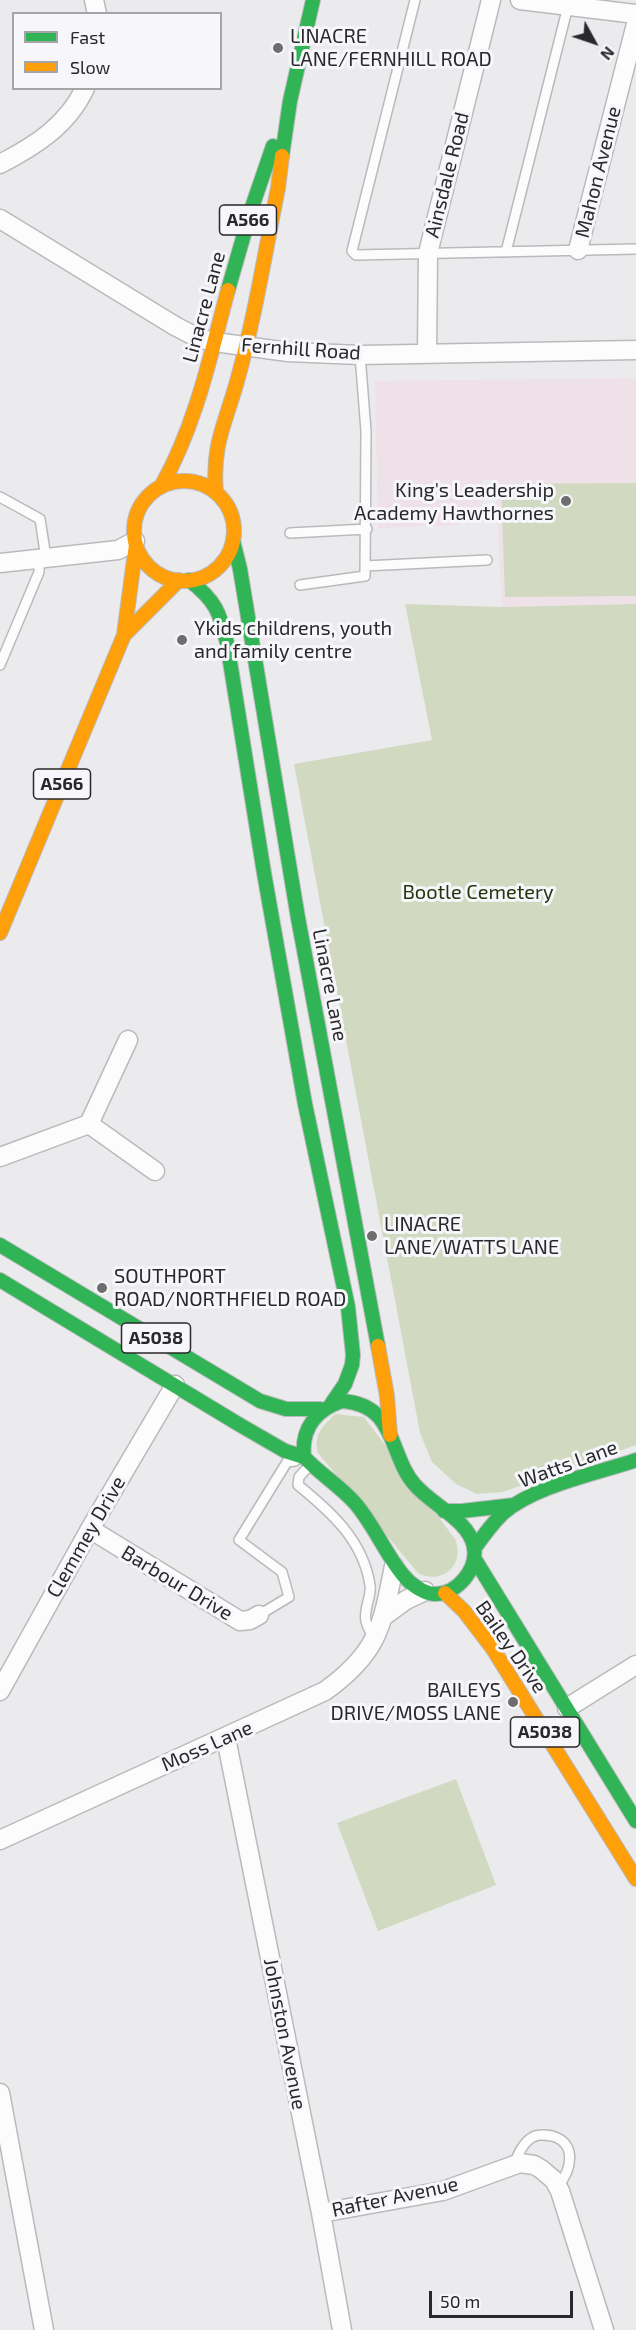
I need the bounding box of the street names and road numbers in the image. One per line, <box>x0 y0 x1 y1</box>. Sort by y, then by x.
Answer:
street label: Mahon Avenue <box>570 104 626 240</box>
street label: Ainsdale Road <box>420 110 474 240</box>
road number: A566 <box>220 205 276 235</box>
street label: Linacre Lane <box>178 249 230 365</box>
street label: Fernhill Road <box>240 333 362 365</box>
road number: A566 <box>34 769 90 799</box>
street label: Linacre Lane <box>307 927 353 1043</box>
road number: A5038 <box>122 1323 190 1353</box>
street label: Watts Lane <box>515 1435 621 1493</box>
street label: Clemmey Drive <box>42 1472 130 1602</box>
street label: Barbour Drive <box>117 1540 237 1626</box>
street label: Bailey Drive <box>470 1596 552 1698</box>
street label: Moss Lane <box>158 1715 256 1777</box>
road number: A5038 <box>510 1717 580 1747</box>
street label: Johnston Avenue <box>259 1956 311 2112</box>
street label: Rafter Avenue <box>330 2172 460 2222</box>

